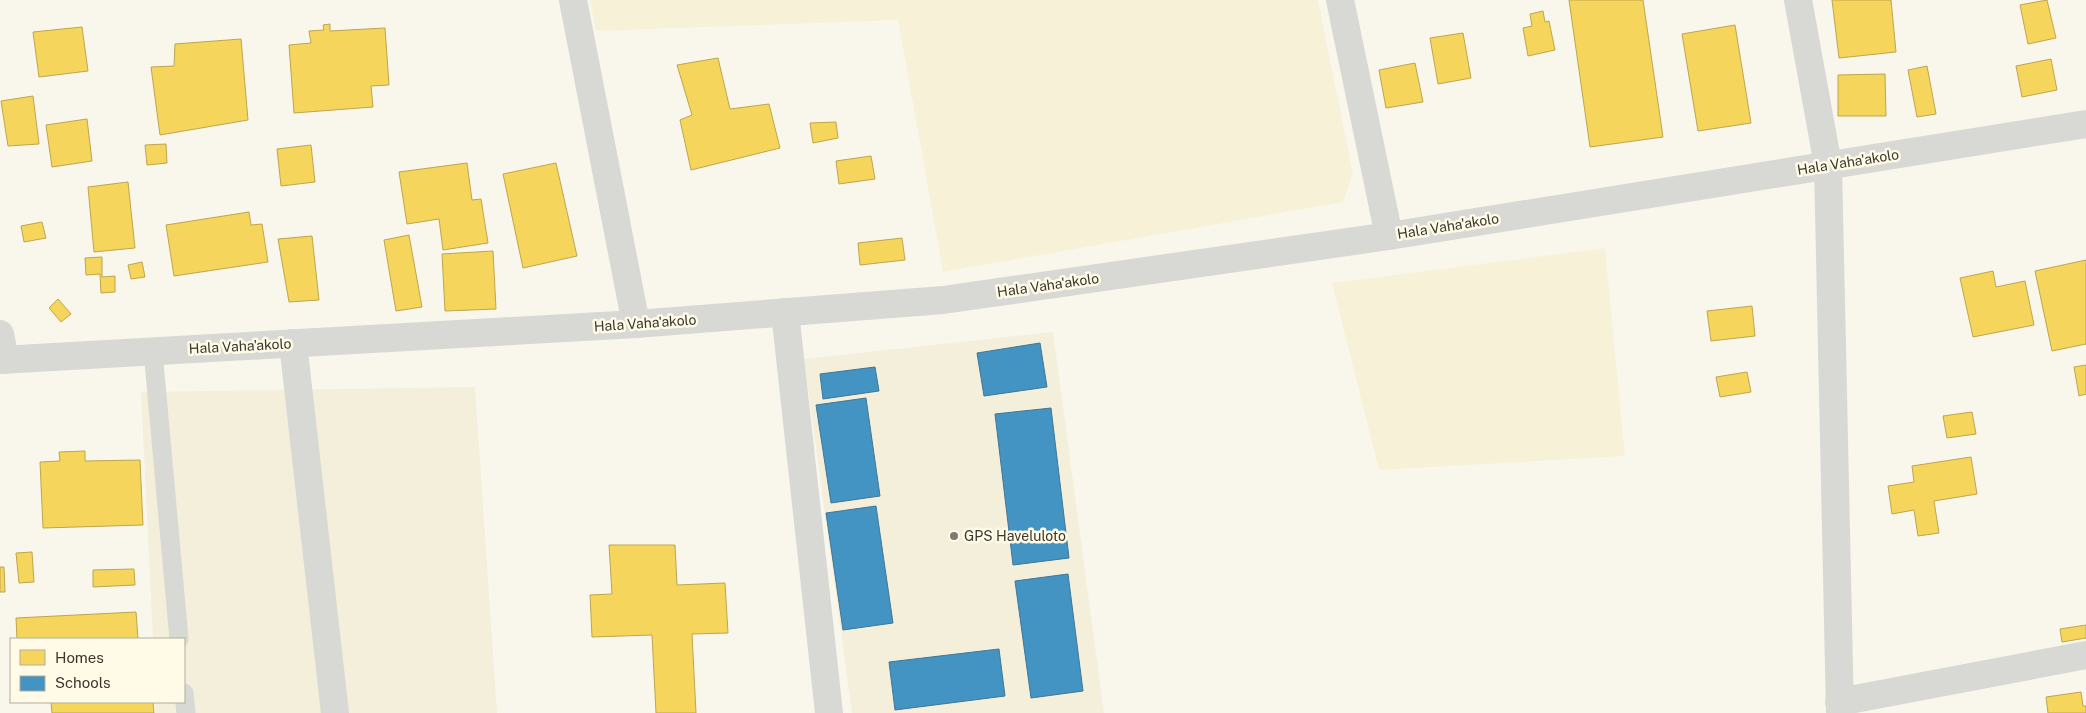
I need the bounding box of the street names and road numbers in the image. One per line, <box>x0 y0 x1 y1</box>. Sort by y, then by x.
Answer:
street label: Hala Vaha'akolo <box>1796 146 1900 178</box>
street label: Hala Vaha'akolo <box>1396 210 1500 242</box>
street label: Hala Vaha'akolo <box>996 270 1100 300</box>
street label: Hala Vaha'akolo <box>593 311 697 335</box>
street label: Hala Vaha'akolo <box>188 335 292 357</box>

